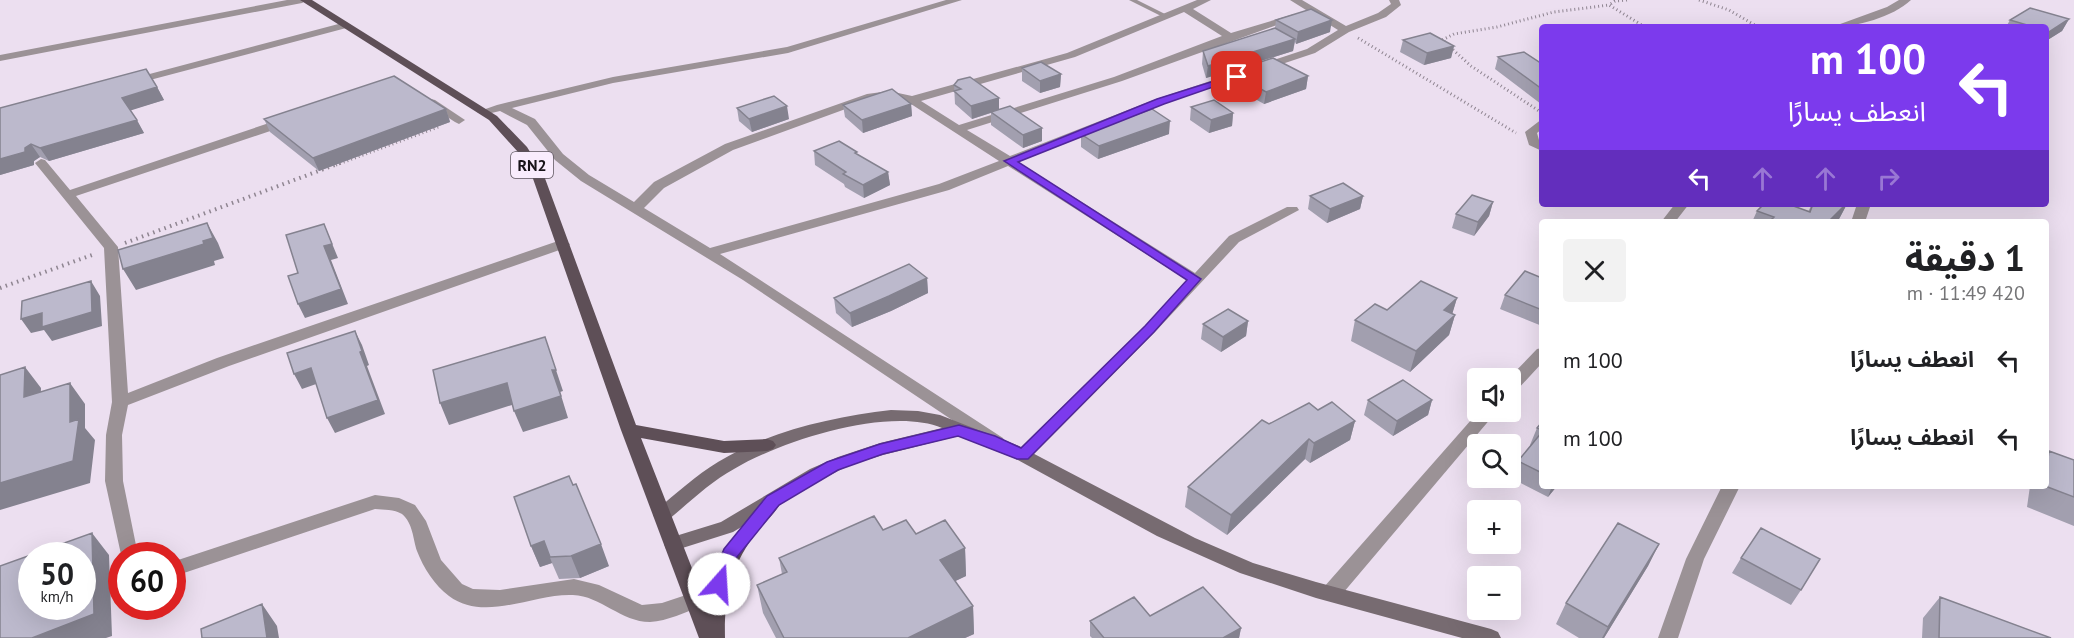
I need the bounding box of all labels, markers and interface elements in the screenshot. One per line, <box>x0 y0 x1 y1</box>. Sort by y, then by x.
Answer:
text: 100 m <box>1810 31 1926 86</box>
icon: left <box>1947 48 2025 126</box>
pin <box>1211 51 1262 102</box>
icon: arrive <box>1220 60 1253 93</box>
text: انعطف يسارًا <box>1788 94 1926 128</box>
road number: RN2 <box>511 152 553 178</box>
icon: left <box>1683 162 1716 195</box>
icon: ahead <box>1746 162 1779 195</box>
icon: ahead <box>1809 162 1842 195</box>
icon: right <box>1872 162 1905 195</box>
text: 1 دقيقة <box>1905 234 2025 281</box>
button: close <box>1563 239 1626 302</box>
text: 420 m · 11:49 <box>1907 280 2025 306</box>
icon: left <box>1992 344 2025 377</box>
text: انعطف يسارًا <box>1850 345 1974 373</box>
text: 100 m <box>1563 346 1623 374</box>
map controls <box>1467 368 1521 620</box>
button: sound <box>1467 368 1521 422</box>
icon: left <box>1992 422 2025 455</box>
text: انعطف يسارًا <box>1850 423 1974 451</box>
text: 100 m <box>1563 424 1623 452</box>
button: search <box>1467 434 1521 488</box>
button: + <box>1467 500 1521 554</box>
speed limit sign: 60 <box>108 542 186 620</box>
position arrow <box>687 552 751 616</box>
text: 50 <box>40 554 74 593</box>
button: − <box>1467 566 1521 620</box>
text: km/h <box>41 587 73 606</box>

